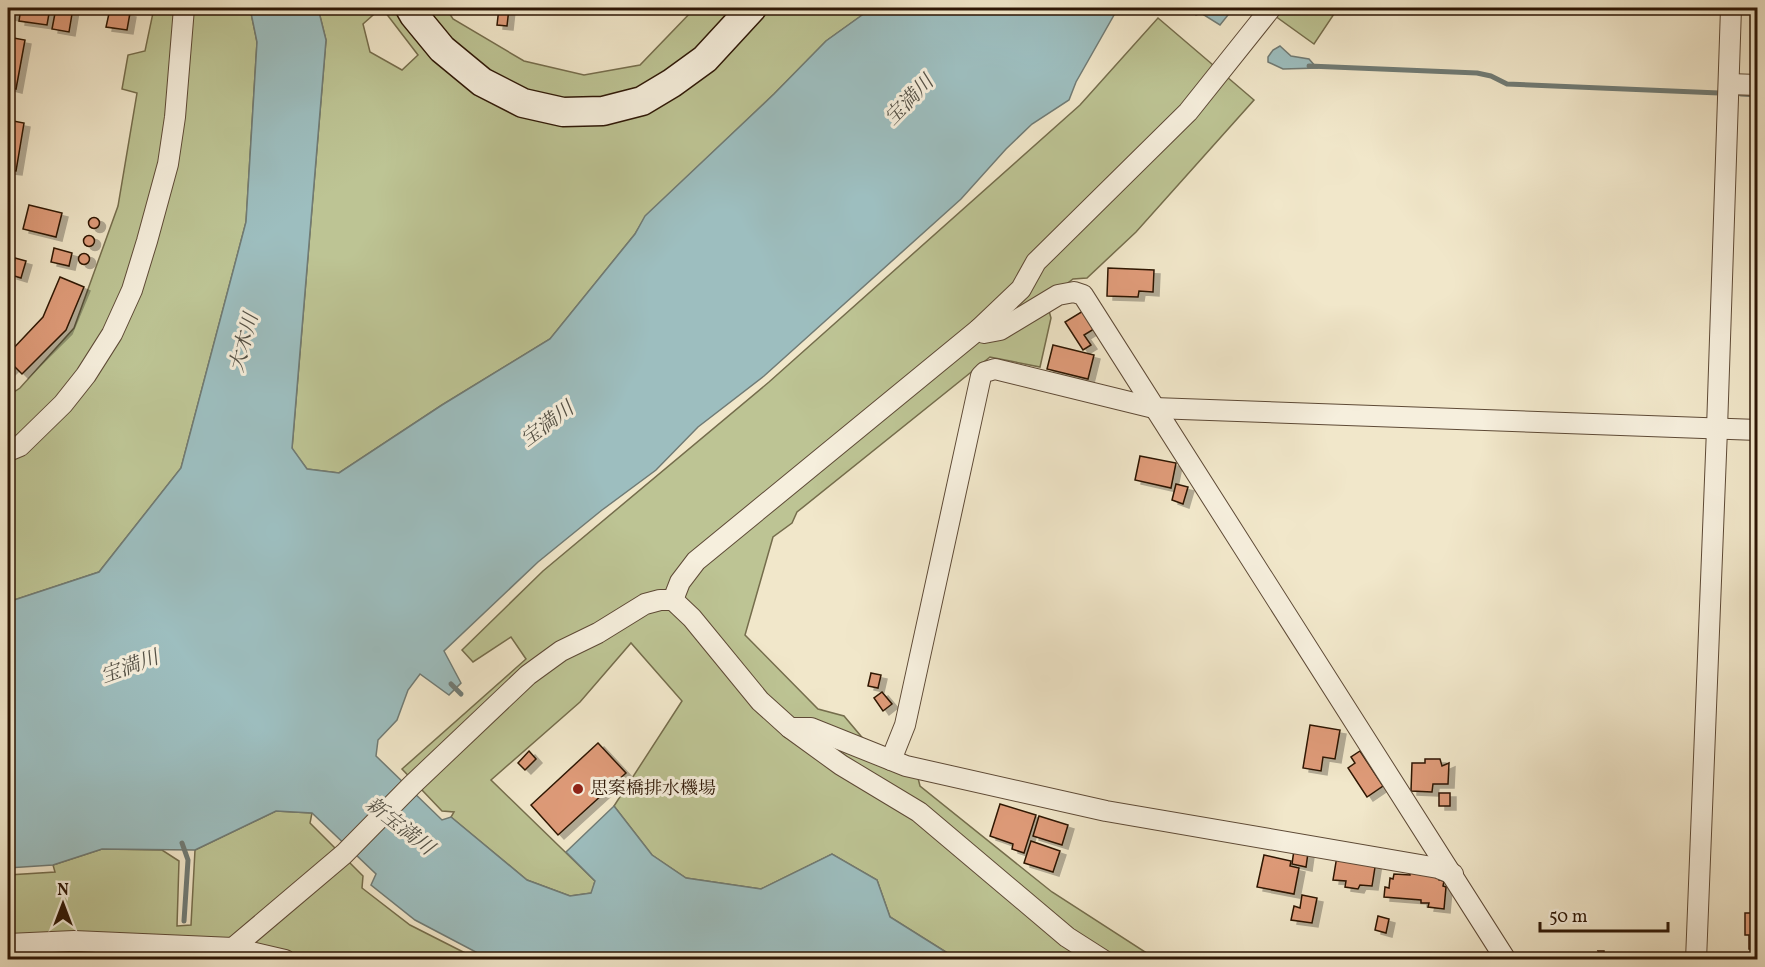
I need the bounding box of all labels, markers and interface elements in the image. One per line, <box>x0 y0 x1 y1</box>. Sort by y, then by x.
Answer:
water label: 宝満川 <box>879 68 942 132</box>
water label: 大木川 <box>224 308 267 376</box>
water label: 宝満川 <box>516 395 582 454</box>
water label: 宝満川 <box>97 644 165 691</box>
place label: 思案橋排水機場 <box>590 777 716 802</box>
marker: 思案橋排水機場 <box>571 782 585 796</box>
water label: 新宝満川 <box>359 791 441 864</box>
north arrow <box>33 874 93 934</box>
text: N <box>57 880 69 902</box>
scale bar <box>1540 895 1668 933</box>
text: 50 m <box>1549 905 1588 930</box>

